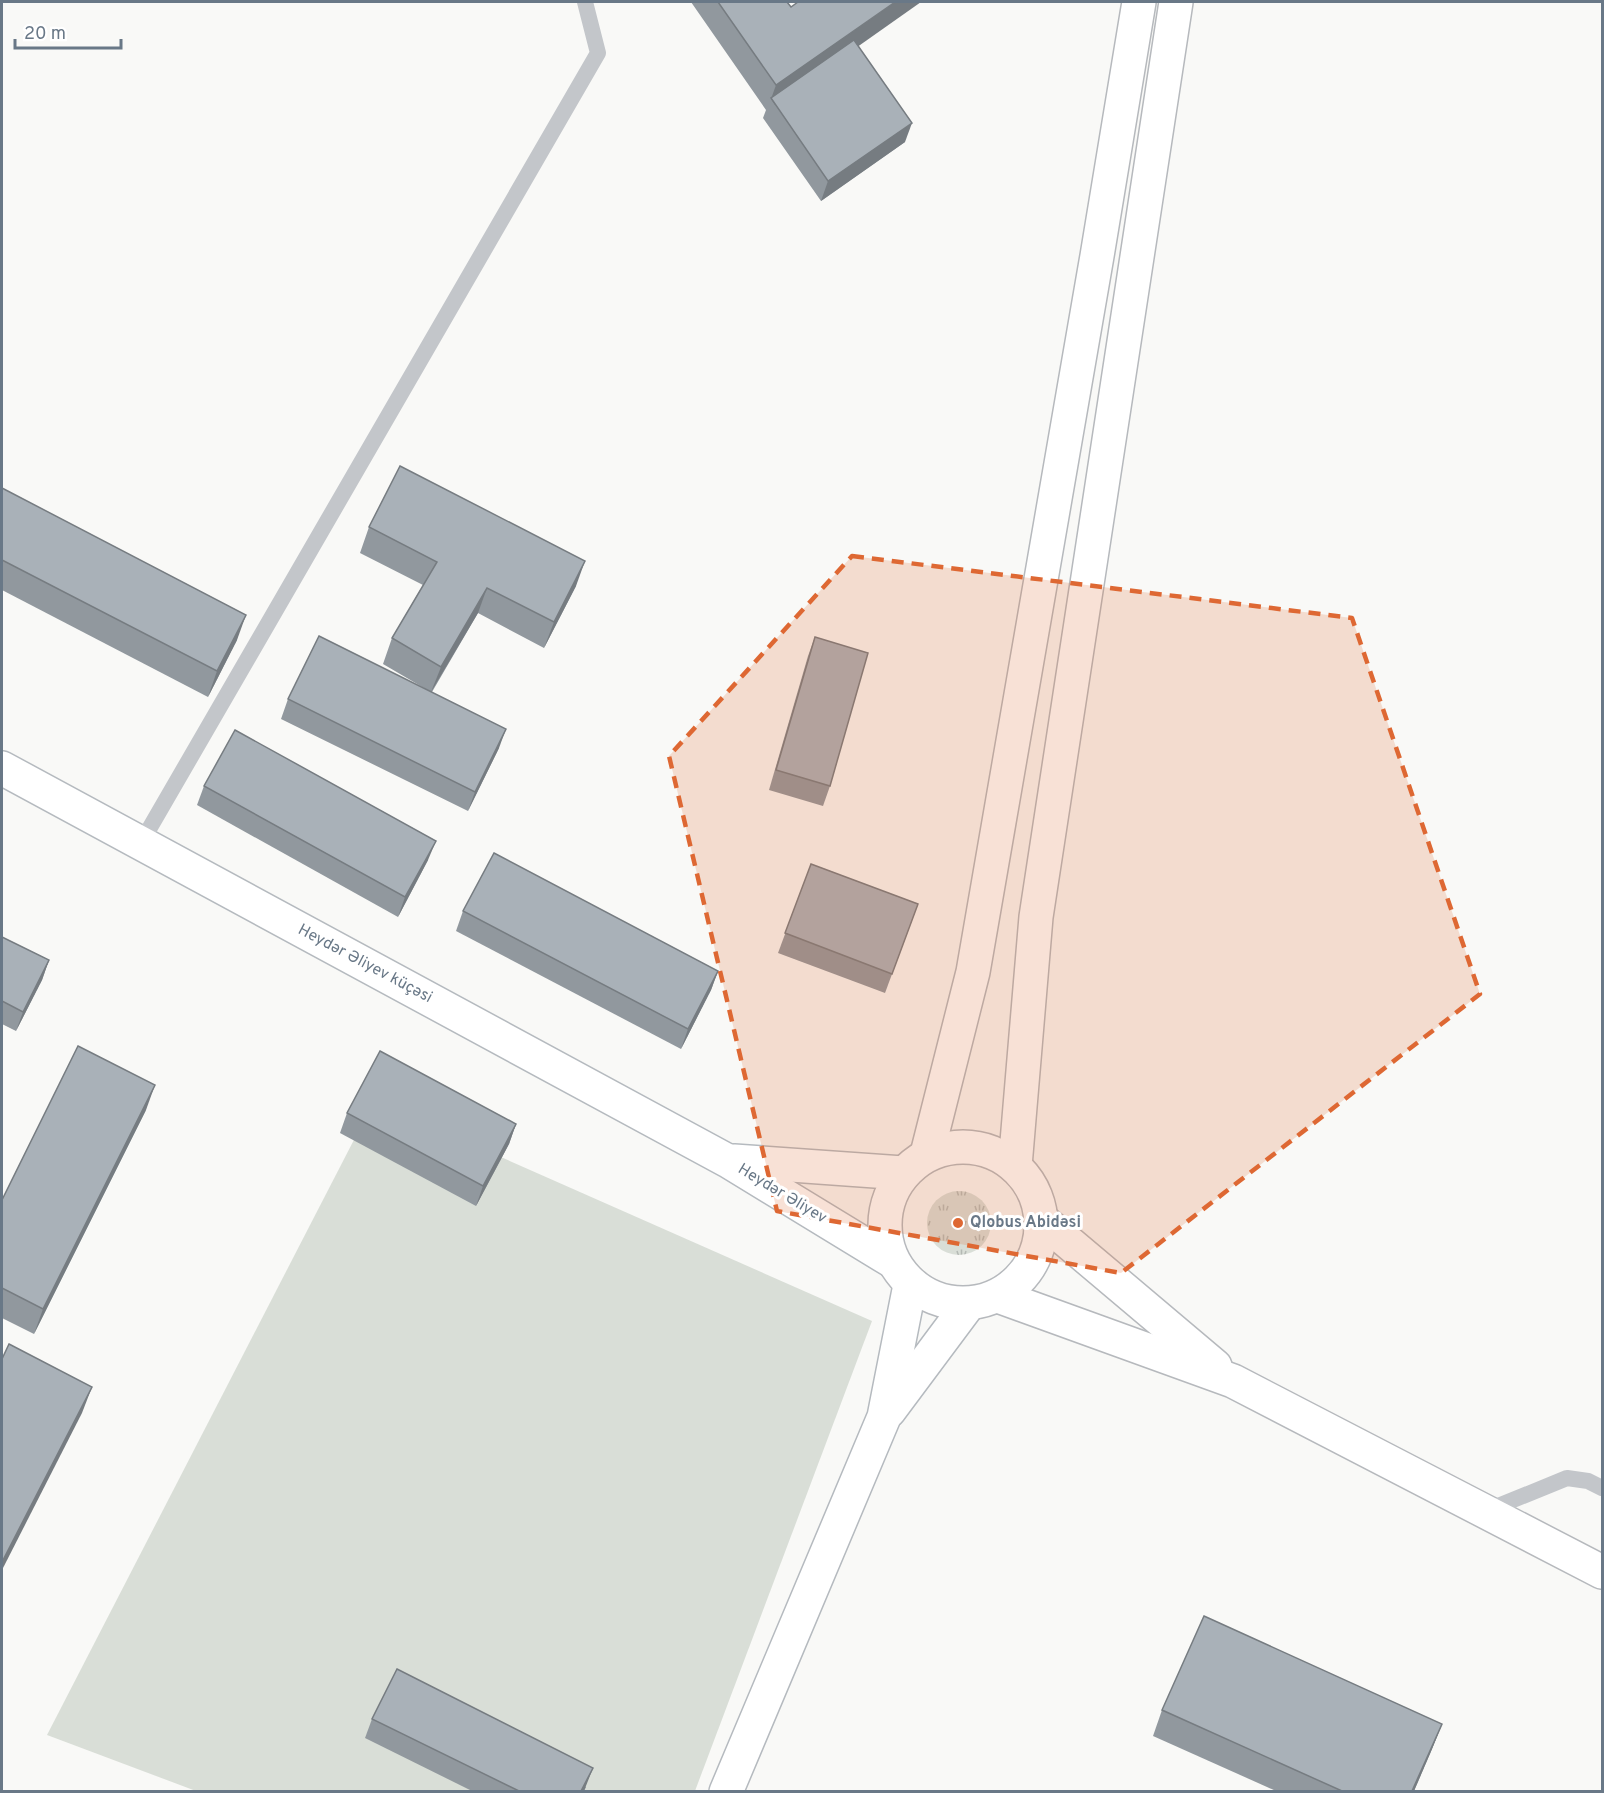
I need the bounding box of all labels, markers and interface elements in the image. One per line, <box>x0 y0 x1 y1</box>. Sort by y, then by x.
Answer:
scale bar <box>15 12 122 50</box>
text: 20 m <box>24 23 66 46</box>
street label: Heydər Əliyev küçəsi <box>294 920 436 1008</box>
street label: Heydər Əliyev <box>734 1160 830 1228</box>
place label: Qlobus Abidəsi <box>970 1213 1081 1233</box>
marker: Qlobus Abidəsi <box>951 1216 965 1230</box>

